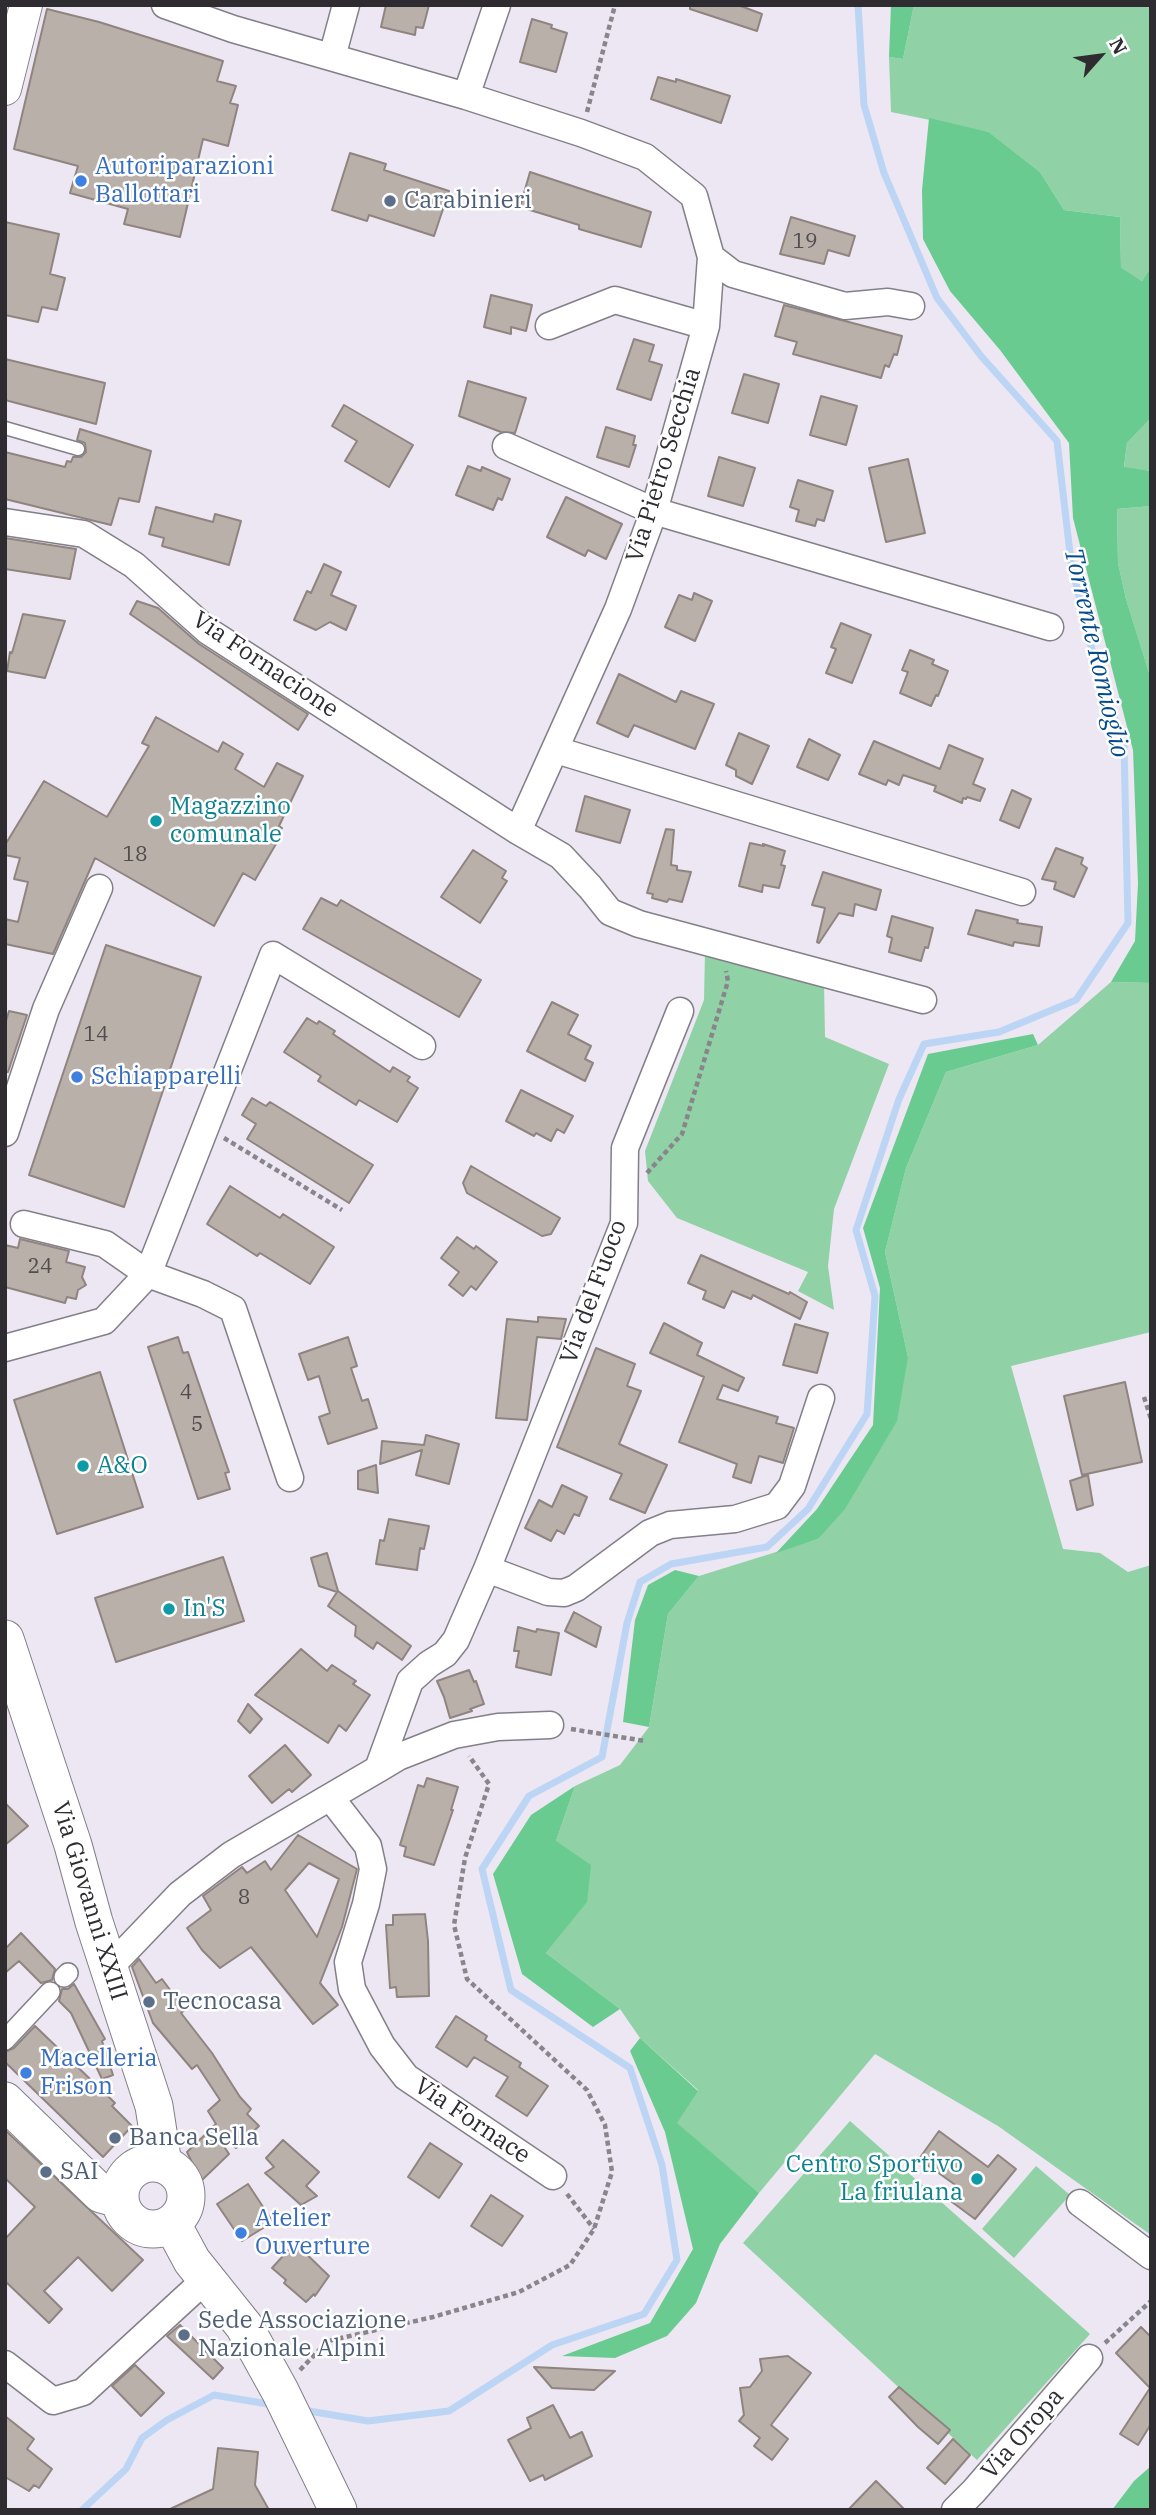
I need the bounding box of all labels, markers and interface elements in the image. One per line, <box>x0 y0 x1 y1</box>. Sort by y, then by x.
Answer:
north arrow <box>1065 21 1135 91</box>
text: N <box>1104 34 1133 58</box>
place label: Autoriparazioni Ballottari <box>95 153 274 209</box>
marker: Autoriparazioni Ballottari <box>73 173 89 189</box>
place label: Carabinieri <box>404 187 532 215</box>
marker: Carabinieri <box>382 193 398 209</box>
house number: 19 <box>792 229 818 255</box>
street label: Via Pietro Secchia <box>621 364 707 566</box>
water label: Torrente Romioglio <box>1057 545 1135 761</box>
street label: Via Fornacione <box>186 606 344 724</box>
place label: Magazzino comunale <box>170 793 291 849</box>
marker: Magazzino comunale <box>148 813 164 829</box>
house number: 18 <box>122 842 148 868</box>
house number: 14 <box>83 1022 109 1048</box>
place label: Schiapparelli <box>91 1063 241 1091</box>
marker: Schiapparelli <box>69 1069 85 1085</box>
street label: Via del Fuoco <box>555 1216 633 1368</box>
house number: 24 <box>27 1254 53 1280</box>
house number: 4 <box>180 1380 192 1406</box>
house number: 5 <box>191 1412 203 1438</box>
place label: A&O <box>97 1452 148 1480</box>
marker: A&O <box>75 1458 91 1474</box>
place label: In'S <box>183 1595 226 1623</box>
marker: In'S <box>161 1601 177 1617</box>
street label: Via Giovanni XXIII <box>45 1798 133 2004</box>
house number: 8 <box>238 1885 250 1911</box>
place label: Tecnocasa <box>163 1988 282 2016</box>
marker: Tecnocasa <box>141 1994 157 2010</box>
place label: Macelleria Frison <box>40 2045 158 2101</box>
marker: Macelleria Frison <box>18 2065 34 2081</box>
street label: Via Fornace <box>409 2072 535 2170</box>
place label: Banca Sella <box>129 2124 259 2152</box>
marker: Banca Sella <box>107 2130 123 2146</box>
place label: Centro Sportivo La friulana <box>786 2151 963 2207</box>
place label: SAI <box>60 2158 99 2186</box>
marker: SAI <box>38 2164 54 2180</box>
marker: Centro Sportivo La friulana <box>969 2171 985 2187</box>
place label: Atelier Ouverture <box>255 2205 370 2261</box>
marker: Atelier Ouverture <box>233 2225 249 2241</box>
place label: Sede Associazione Nazionale Alpini <box>198 2307 406 2363</box>
marker: Sede Associazione Nazionale Alpini <box>176 2327 192 2343</box>
street label: Via Oropa <box>976 2383 1070 2485</box>

